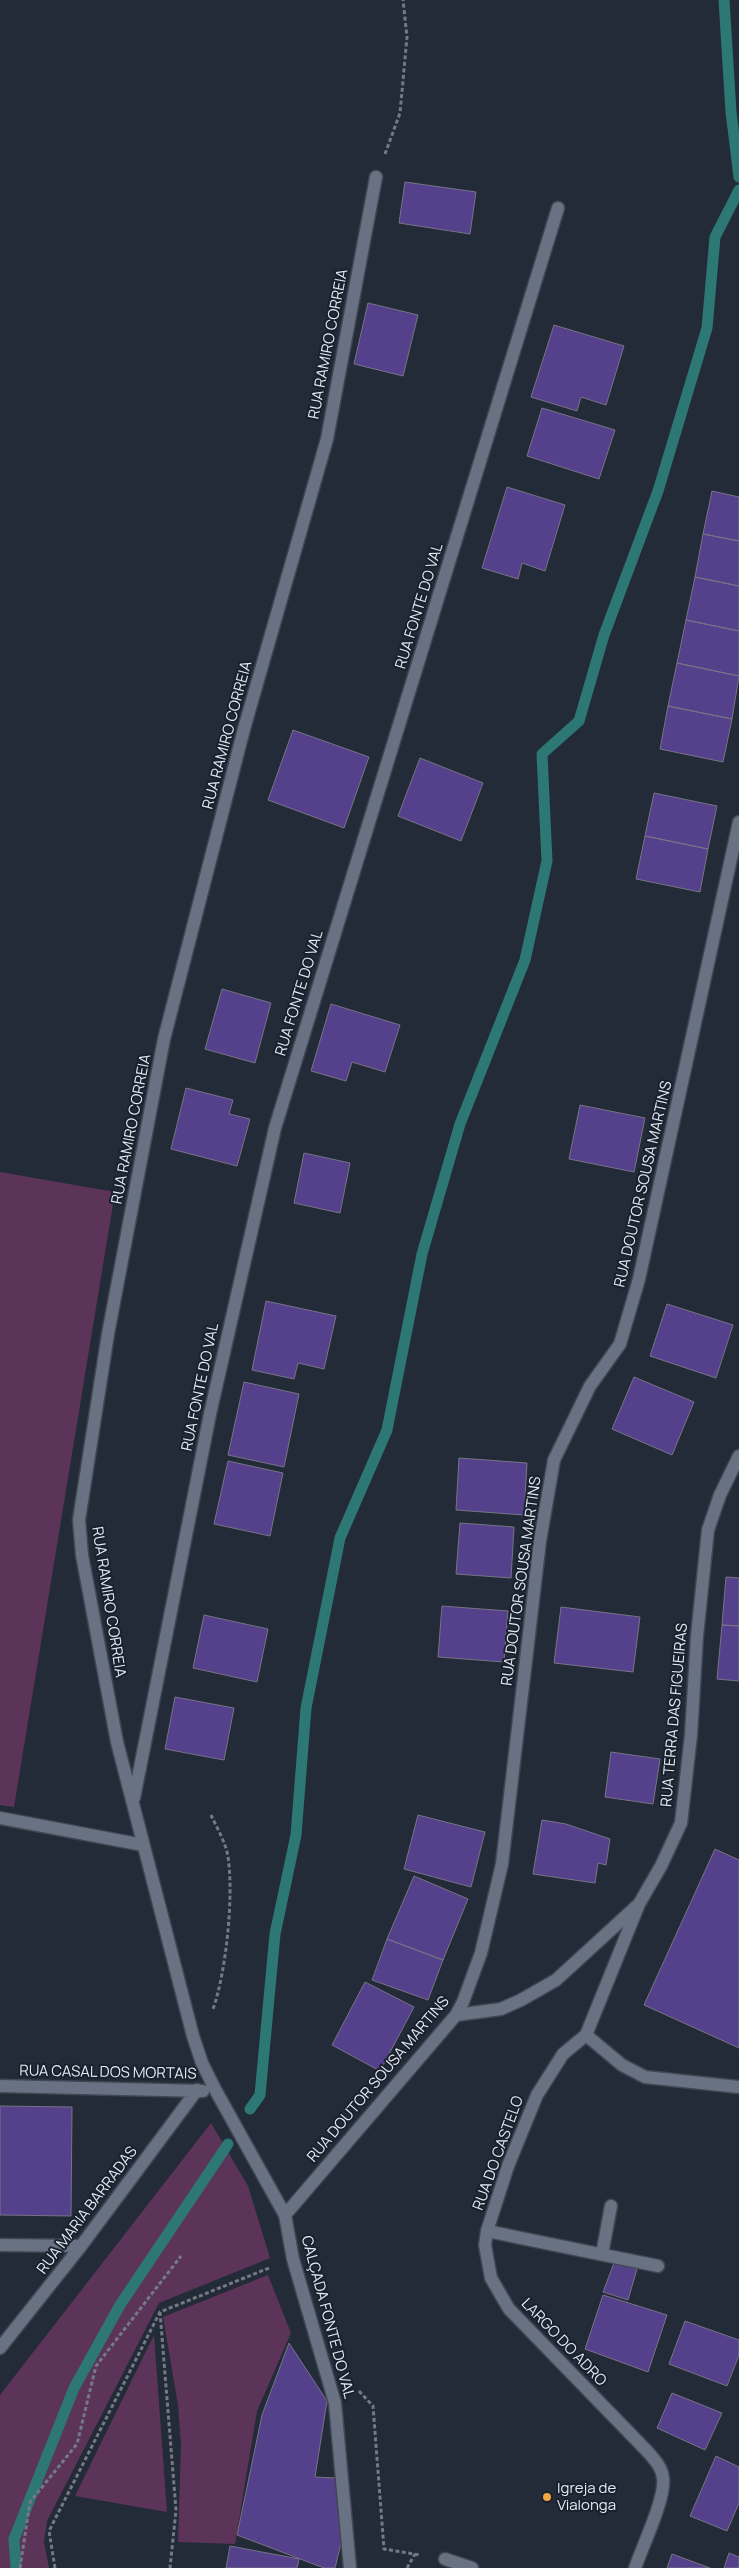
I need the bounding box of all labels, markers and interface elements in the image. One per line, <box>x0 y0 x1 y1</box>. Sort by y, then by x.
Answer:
street label: RUA RAMIRO CORREIA <box>303 267 352 421</box>
street label: RUA FONTE DO VAL <box>389 540 448 671</box>
street label: RUA RAMIRO CORREIA <box>197 658 257 811</box>
street label: RUA FONTE DO VAL <box>269 927 328 1058</box>
street label: RUA RAMIRO CORREIA <box>106 1052 155 1206</box>
street label: RUA DOUTOR SOUSA MARTINS <box>609 1079 677 1289</box>
street label: RUA FONTE DO VAL <box>176 1321 223 1453</box>
street label: RUA DOUTOR SOUSA MARTINS <box>495 1475 546 1687</box>
street label: RUA RAMIRO CORREIA <box>87 1525 132 1679</box>
street label: RUA TERRA DAS FIGUEIRAS <box>655 1622 692 1808</box>
street label: RUA DOUTOR SOUSA MARTINS <box>302 1991 454 2166</box>
street label: RUA CASAL DOS MORTAIS <box>19 2059 197 2084</box>
street label: RUA DO CASTELO <box>467 2092 528 2213</box>
street label: RUA MARIA BARRADAS <box>32 2142 142 2278</box>
street label: CALÇADA FONTE DO VAL <box>297 2233 360 2401</box>
street label: LARGO DO ADRO <box>517 2293 612 2390</box>
place label: Igreja de Vialonga <box>557 2477 616 2515</box>
marker: Igreja de Vialonga <box>541 2491 553 2503</box>

